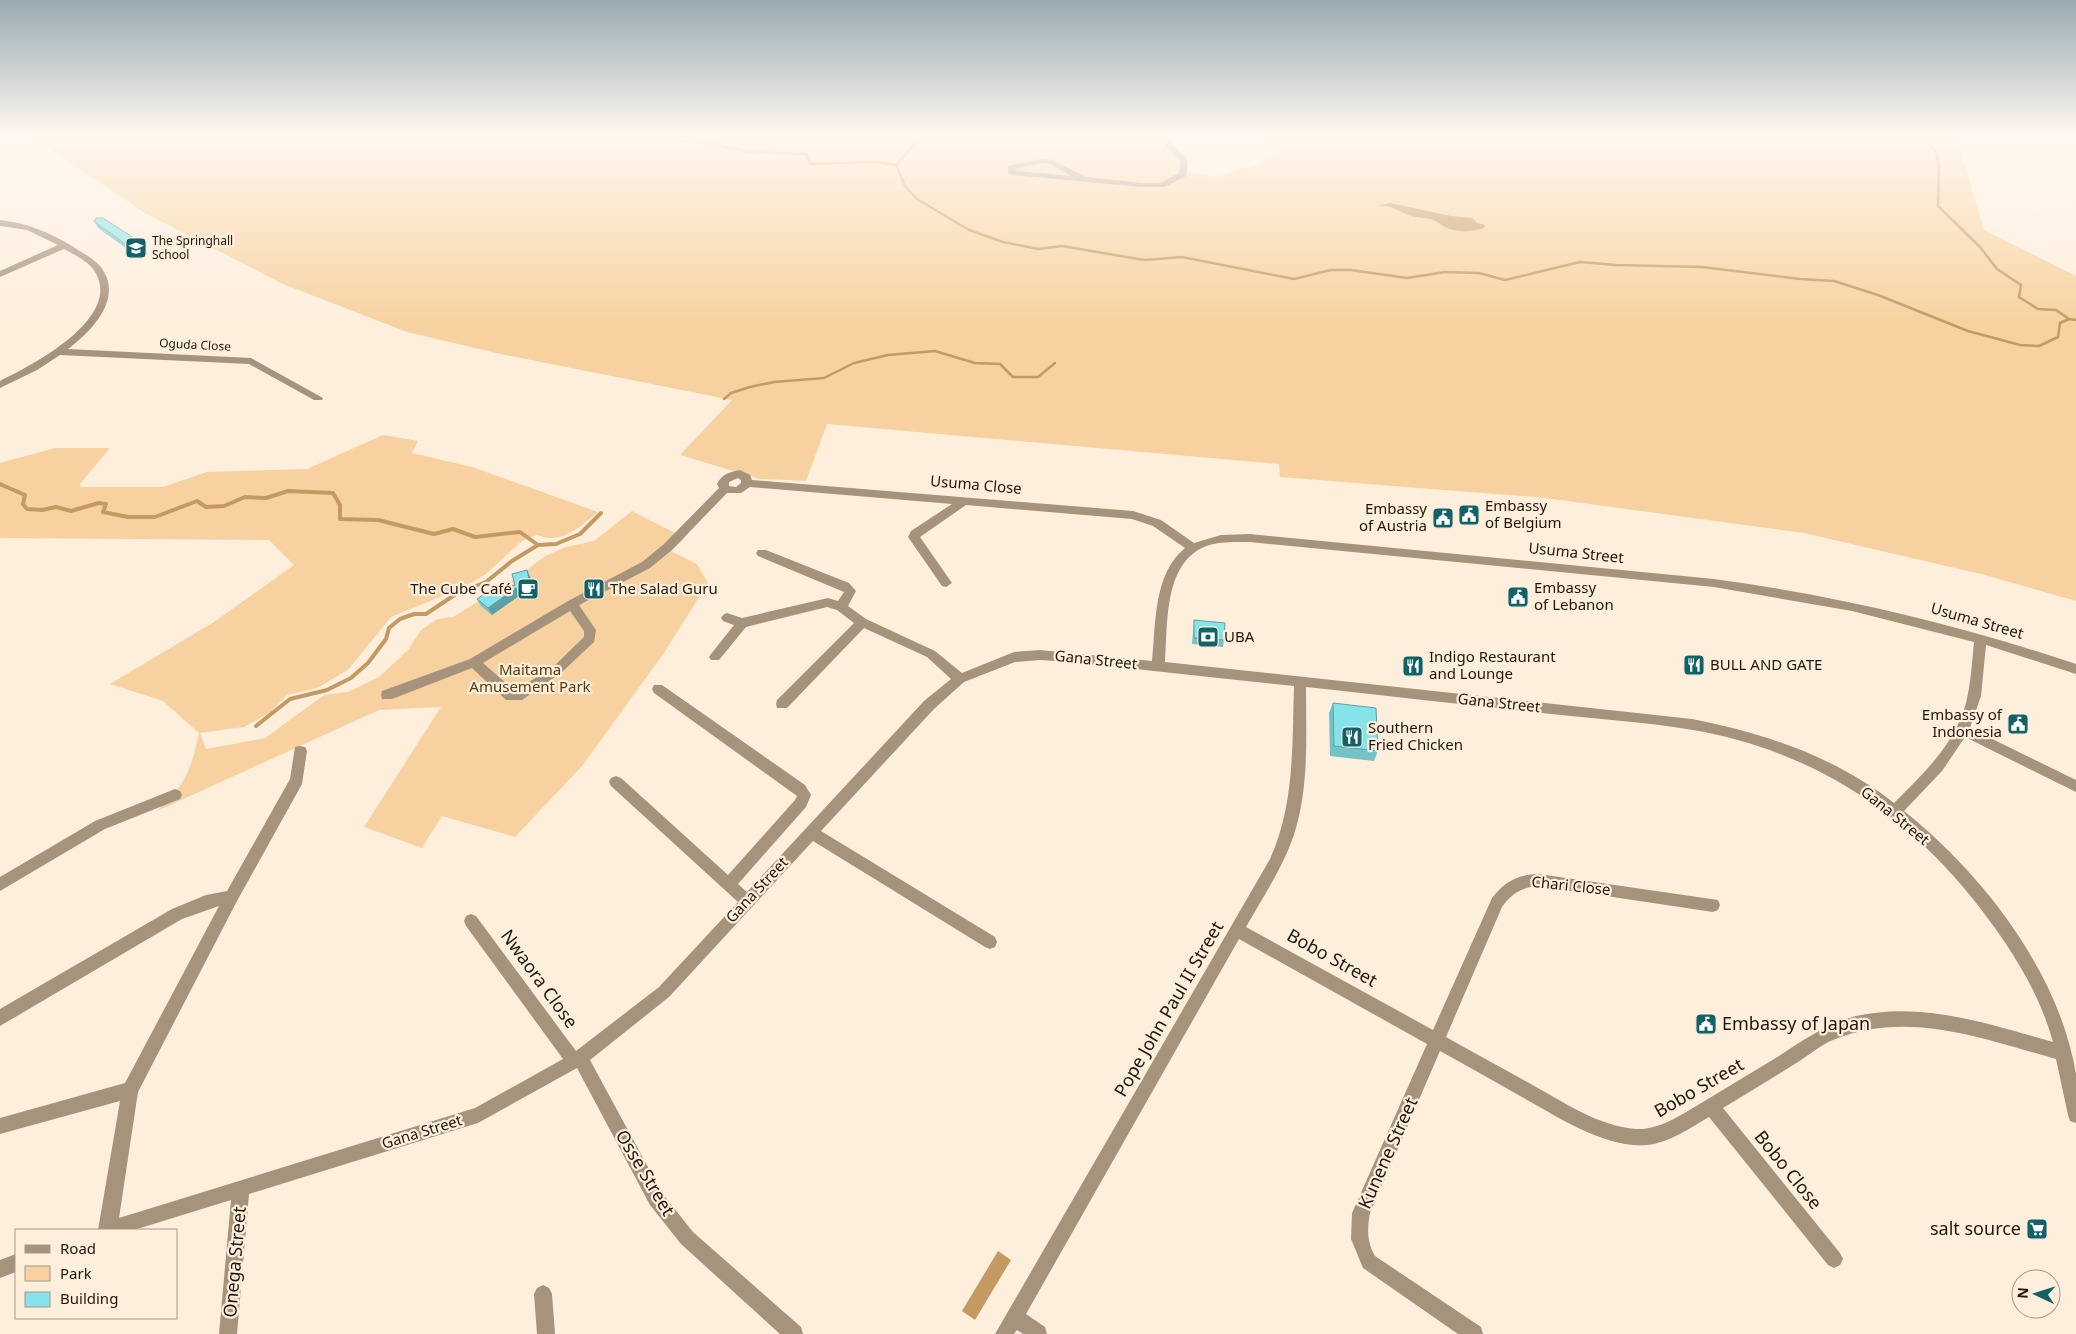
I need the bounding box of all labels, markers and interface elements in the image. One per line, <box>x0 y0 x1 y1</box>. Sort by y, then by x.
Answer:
place label: The Springhall School <box>152 232 233 263</box>
school or university icon: The Springhall School <box>124 236 148 260</box>
street label: Oguda Close <box>159 334 232 355</box>
street label: Usuma Close <box>929 470 1023 498</box>
place label: Embassy of Belgium <box>1485 495 1562 532</box>
place label: Embassy of Austria <box>1359 498 1427 535</box>
public building icon: Embassy of Belgium <box>1457 503 1481 527</box>
public building icon: Embassy of Austria <box>1431 506 1455 530</box>
street label: Usuma Street <box>1527 537 1625 567</box>
cafe icon: The Cube Café <box>516 577 540 601</box>
restaurant icon: The Salad Guru <box>582 577 606 601</box>
place label: Embassy of Lebanon <box>1534 577 1614 614</box>
place label: The Cube Café <box>410 578 512 598</box>
place label: The Salad Guru <box>610 578 718 598</box>
public building icon: Embassy of Lebanon <box>1506 585 1530 609</box>
street label: Usuma Street <box>1929 597 2027 643</box>
bank icon: UBA <box>1196 625 1220 649</box>
place label: UBA <box>1224 626 1255 646</box>
street label: Gana Street <box>1054 645 1139 673</box>
place label: Indigo Restaurant and Lounge <box>1429 646 1556 683</box>
restaurant icon: BULL AND GATE <box>1682 653 1706 677</box>
restaurant icon: Indigo Restaurant and Lounge <box>1401 654 1425 678</box>
place label: BULL AND GATE <box>1710 654 1822 674</box>
park label: Maitama Amusement Park <box>469 659 591 696</box>
street label: Gana Street <box>1457 688 1542 716</box>
place label: Embassy of Indonesia <box>1922 704 2003 741</box>
public building icon: Embassy of Indonesia <box>2006 712 2030 736</box>
place label: Southern Fried Chicken <box>1368 717 1463 754</box>
restaurant icon: Southern Fried Chicken <box>1340 725 1364 749</box>
street label: Gana Street <box>1857 781 1935 849</box>
street label: Gana Street <box>721 852 792 926</box>
street label: Chari Close <box>1531 871 1612 899</box>
street label: Pope John Paul II Street <box>1108 916 1229 1101</box>
street label: Bobo Street <box>1283 923 1382 992</box>
street label: Nwaora Close <box>496 924 584 1033</box>
place label: Embassy of Japan <box>1722 1011 1870 1035</box>
public building icon: Embassy of Japan <box>1694 1012 1718 1036</box>
street label: Bobo Street <box>1649 1052 1748 1122</box>
street label: Kunene Street <box>1352 1093 1423 1212</box>
street label: Gana Street <box>379 1109 465 1153</box>
street label: Osse Street <box>611 1125 681 1220</box>
street label: Bobo Close <box>1750 1125 1828 1214</box>
street label: Onega Street <box>217 1205 251 1318</box>
place label: salt source <box>1930 1216 2021 1240</box>
supermarket icon: salt source <box>2025 1217 2049 1241</box>
legend <box>15 1229 178 1319</box>
text: Road <box>60 1238 96 1258</box>
text: Park <box>60 1263 92 1283</box>
north arrow <box>2011 1269 2061 1319</box>
text: N <box>2013 1287 2032 1299</box>
text: Building <box>60 1288 118 1308</box>

